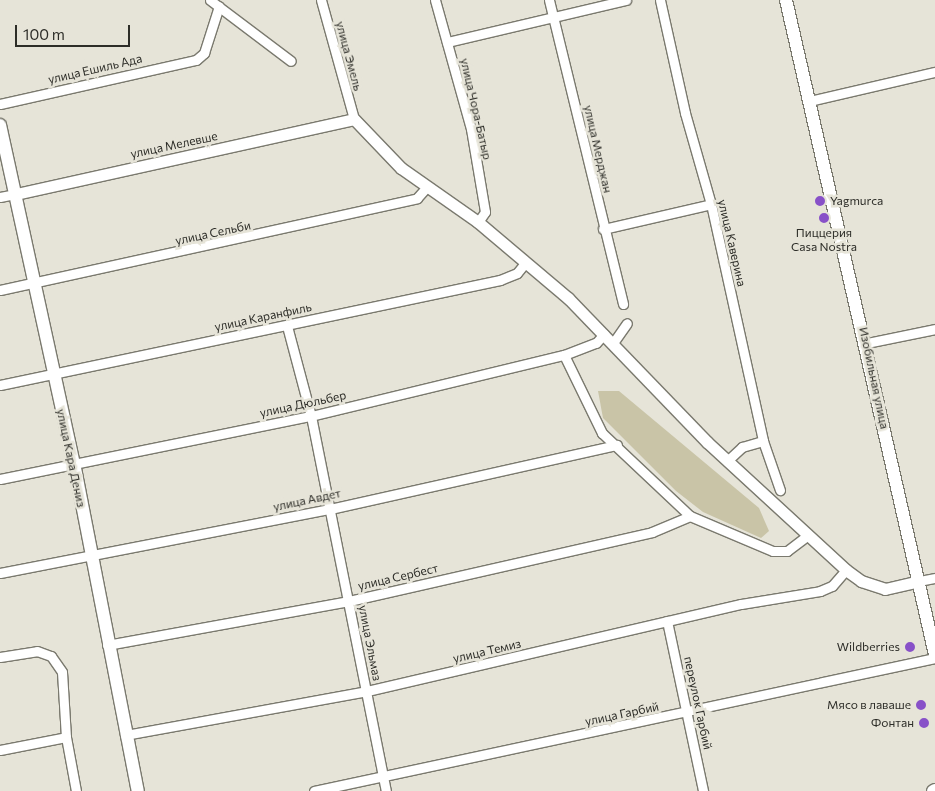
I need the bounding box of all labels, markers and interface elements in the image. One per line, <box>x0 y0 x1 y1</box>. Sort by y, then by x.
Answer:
scale bar <box>18 15 132 47</box>
street label: улица Эмель <box>333 20 365 92</box>
text: 100 m <box>23 25 65 43</box>
street label: улица Ешиль Ада <box>47 51 143 87</box>
street label: улица Чора-Батыр <box>457 57 495 161</box>
street label: улица Мерджан <box>581 104 615 194</box>
street label: улица Мелевше <box>129 129 219 161</box>
place label: Yagmurca <box>830 194 883 208</box>
marker: Yagmurca <box>814 195 826 207</box>
street label: улица Каверина <box>715 198 749 288</box>
marker: Пиццерия Casa Nostra <box>818 212 830 224</box>
street label: улица Сельби <box>174 218 252 248</box>
place label: Пиццерия Casa Nostra <box>791 226 857 254</box>
street label: улица Каранфиль <box>213 300 313 334</box>
street label: Изобильная улица <box>856 326 892 430</box>
street label: улица Дюльбер <box>258 388 348 420</box>
street label: улица Кара Дениз <box>54 408 88 508</box>
street label: улица Авдет <box>272 486 342 514</box>
street label: улица Сербест <box>356 561 440 593</box>
street label: улица Эльмаз <box>356 604 384 682</box>
street label: улица Темиз <box>452 636 522 666</box>
place label: Wildberries <box>837 640 900 654</box>
marker: Wildberries <box>904 641 916 653</box>
street label: переулок Гарбий <box>681 655 715 751</box>
place label: Мясо в лаваше <box>827 698 911 712</box>
street label: улица Гарбий <box>584 699 660 729</box>
marker: Мясо в лаваше <box>915 699 927 711</box>
place label: Фонтан <box>871 716 914 730</box>
marker: Фонтан <box>918 717 930 729</box>

